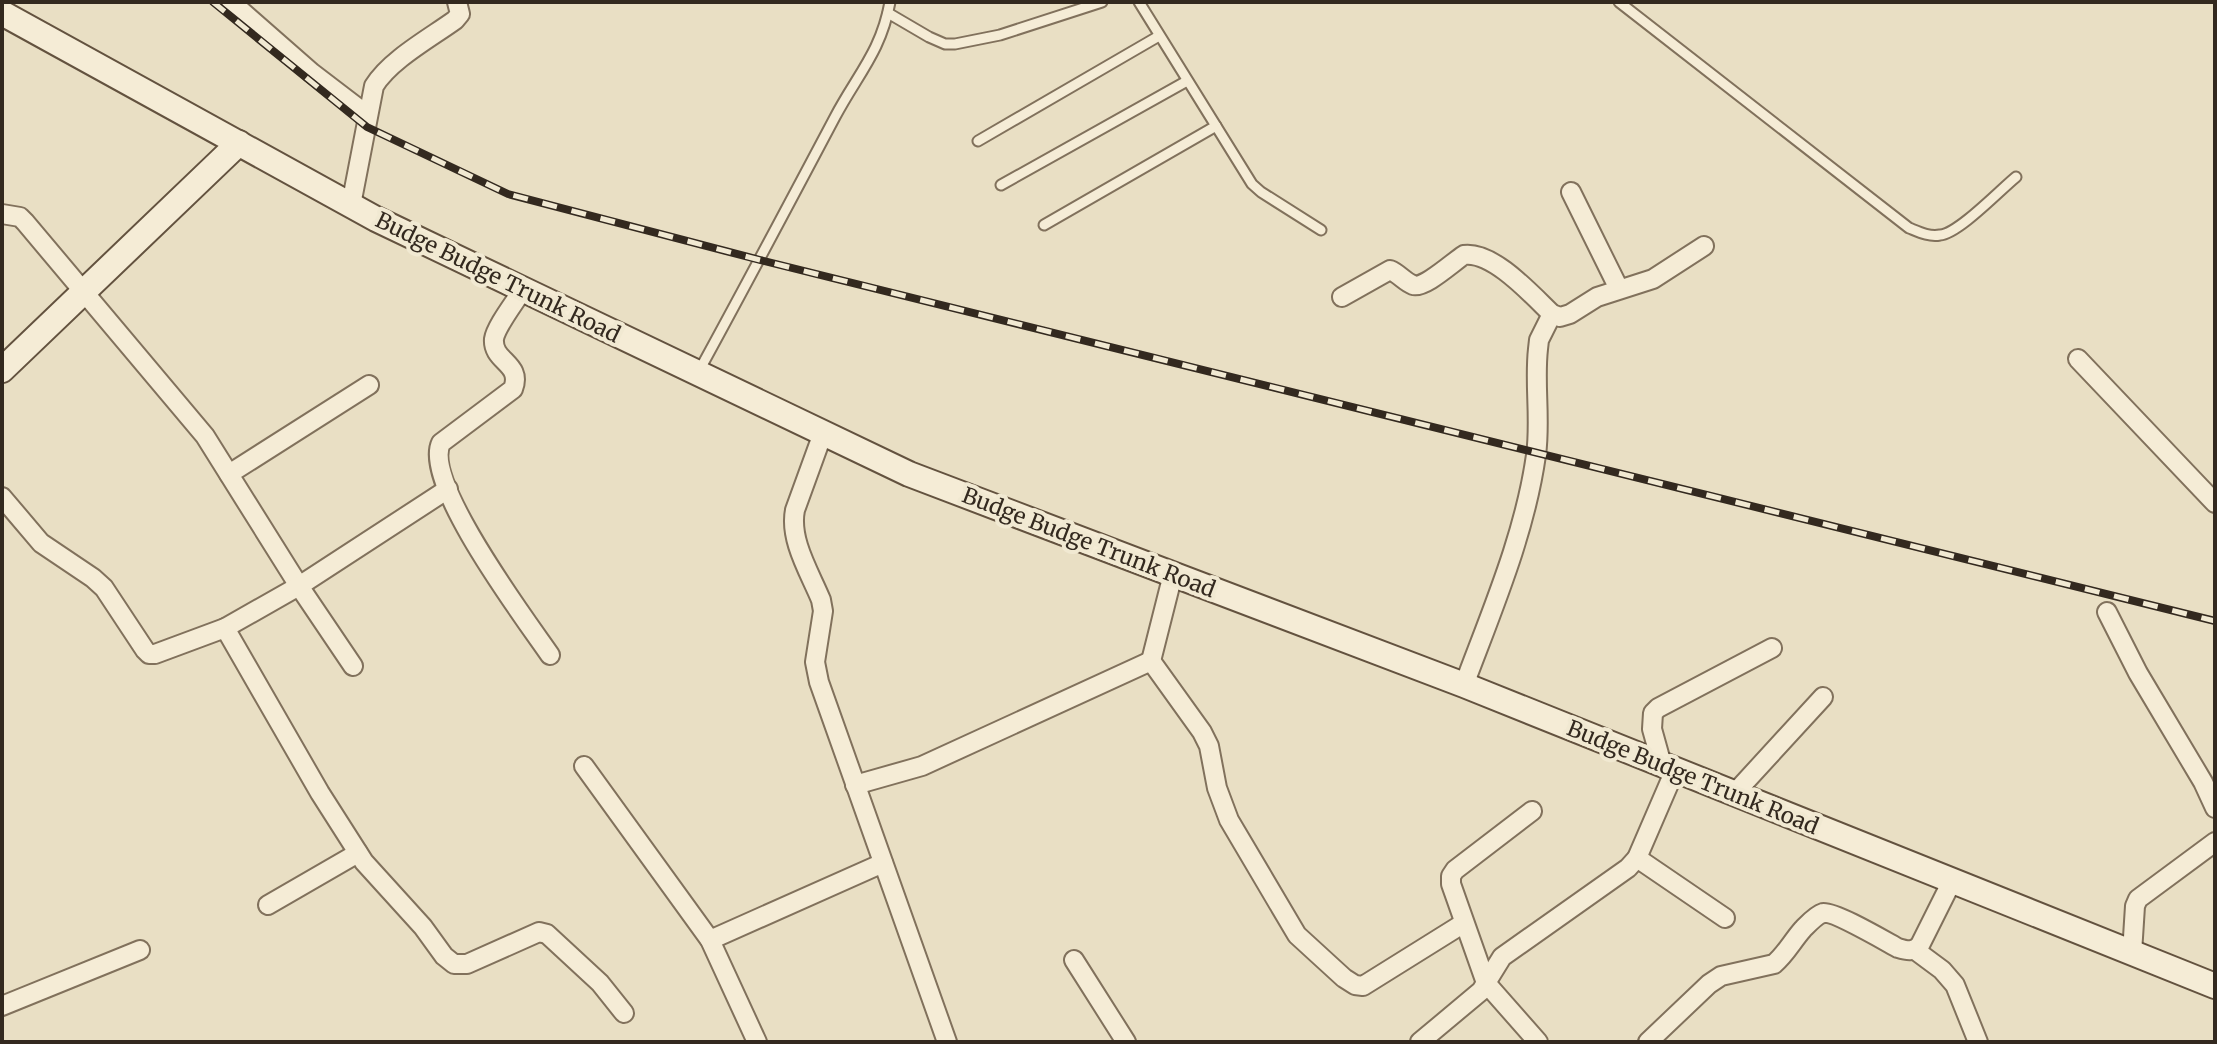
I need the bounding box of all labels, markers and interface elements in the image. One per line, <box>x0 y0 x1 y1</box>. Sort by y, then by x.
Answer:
street label: Budge Budge Trunk Road <box>371 205 625 349</box>
street label: Budge Budge Trunk Road <box>958 481 1220 603</box>
street label: Budge Budge Trunk Road <box>1563 714 1823 840</box>

